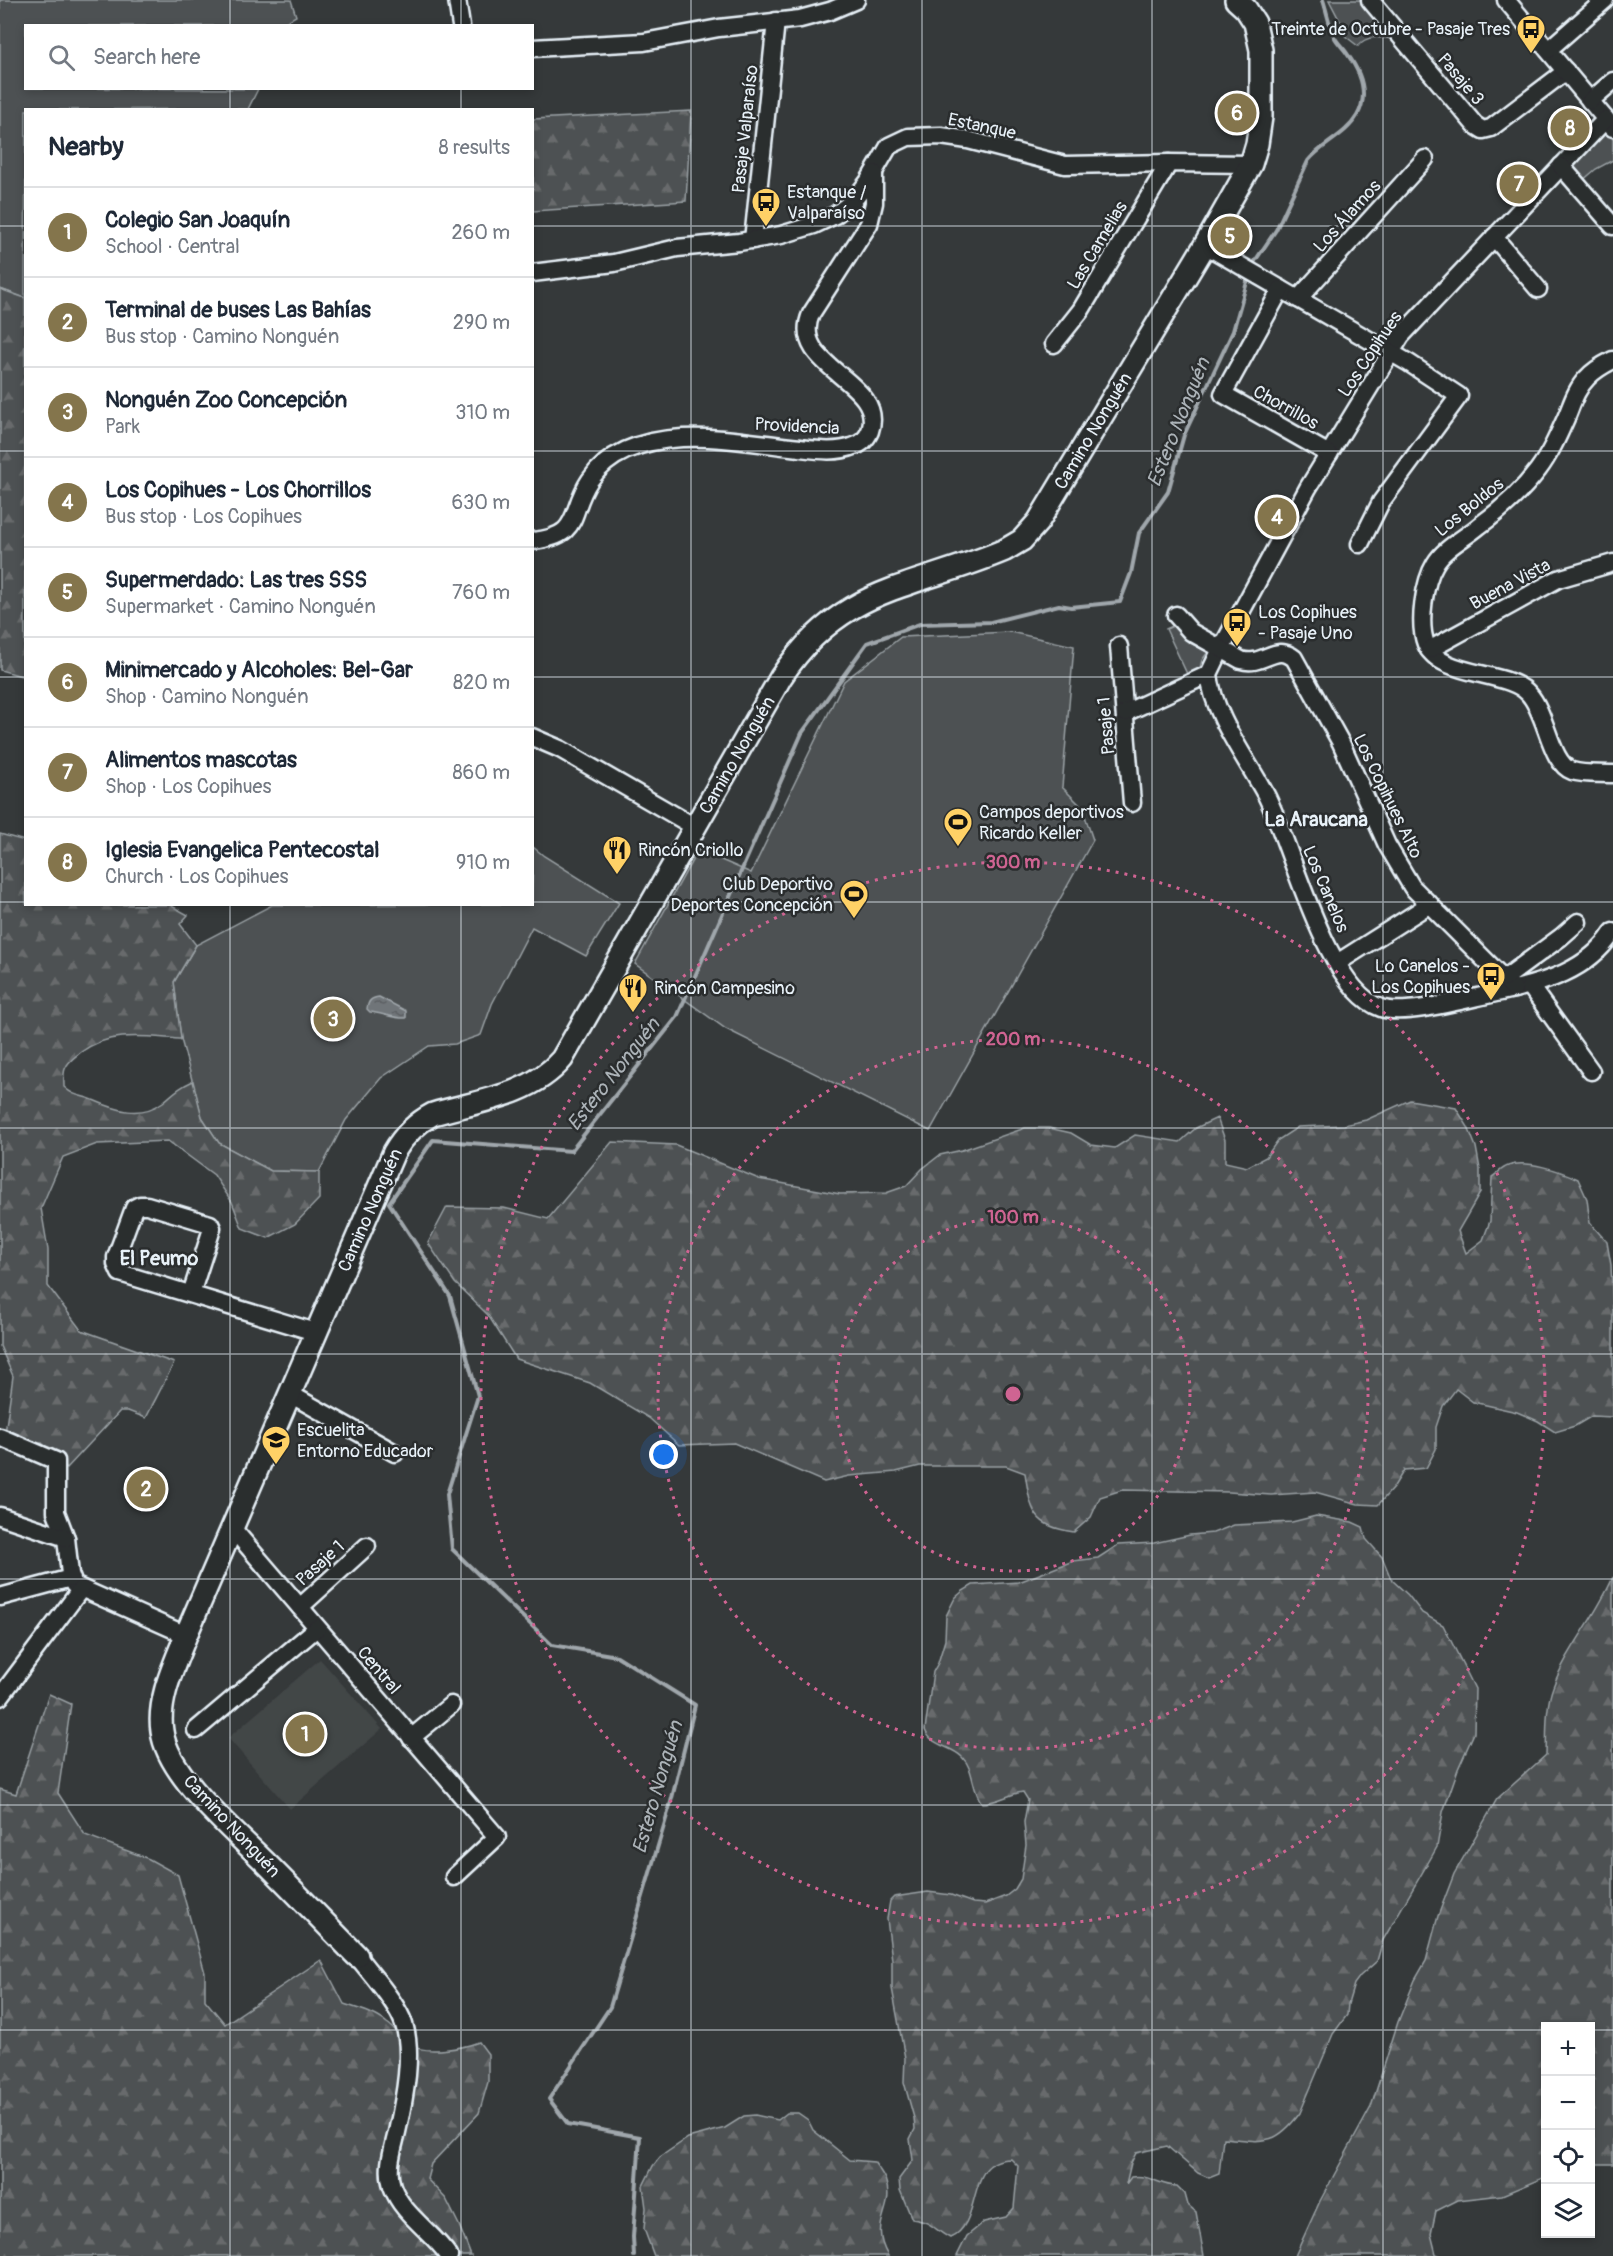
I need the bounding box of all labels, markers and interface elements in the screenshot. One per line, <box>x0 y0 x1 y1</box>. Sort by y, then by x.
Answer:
bus stop icon: Treinte de Octubre - Pasaje Tres <box>1515 13 1547 55</box>
place label: Treinte de Octubre - Pasaje Tres <box>1271 18 1510 41</box>
search box <box>24 24 534 90</box>
icon: search <box>45 41 78 74</box>
text: Search here <box>93 43 200 71</box>
street label: Pasaje 3 <box>1432 49 1489 110</box>
street label: Pasaje Valparaíso <box>727 63 764 194</box>
pin: 6 <box>1218 90 1256 136</box>
pin: 8 <box>1550 106 1590 150</box>
street label: Estanque <box>946 108 1018 145</box>
text: Nearby <box>48 131 124 163</box>
text: 8 results <box>439 135 510 160</box>
pin: 7 <box>1500 162 1538 207</box>
street label: Los Álamos <box>1309 175 1386 258</box>
place label: Estanque / Valparaíso <box>787 181 866 225</box>
bus stop icon: Estanque / Valparaíso <box>750 186 782 228</box>
street label: Las Camelias <box>1062 197 1133 293</box>
text: Colegio San Joaquín <box>105 206 290 234</box>
pin: 5 <box>1210 214 1250 258</box>
text: 1 <box>64 220 71 245</box>
text: 260 m <box>451 220 510 245</box>
text: School · Central <box>105 234 240 259</box>
text: Terminal de buses Las Bahías <box>105 296 371 324</box>
street label: Los Copihues <box>1333 307 1408 402</box>
text: 2 <box>62 310 73 335</box>
text: 290 m <box>453 310 510 335</box>
text: Bus stop · Camino Nonguén <box>105 324 339 349</box>
water label: Estero Nonguén <box>1141 353 1216 490</box>
street label: Camino Nonguén <box>1049 369 1137 494</box>
street label: Chorrillos <box>1249 380 1323 435</box>
text: Nonguén Zoo Concepción <box>105 386 347 414</box>
text: 3 <box>62 400 73 425</box>
text: 310 m <box>455 400 510 425</box>
street label: Providencia <box>754 413 840 440</box>
text: Park <box>105 414 140 439</box>
street label: Los Boldos <box>1430 473 1508 542</box>
text: Los Copihues - Los Chorrillos <box>105 476 371 504</box>
text: 4 <box>62 490 73 515</box>
text: 630 m <box>451 490 510 515</box>
pin: 4 <box>1258 494 1296 540</box>
text: Bus stop · Los Copihues <box>105 504 302 529</box>
street label: Buena Vista <box>1466 554 1554 615</box>
text: Supermerdado: Las tres SSS <box>105 566 367 594</box>
text: 5 <box>62 580 73 605</box>
text: 760 m <box>452 580 510 605</box>
text: Supermarket · Camino Nonguén <box>105 594 376 619</box>
place label: Los Copihues - Pasaje Uno <box>1258 601 1357 645</box>
bus stop icon: Los Copihues - Pasaje Uno <box>1221 606 1253 648</box>
text: Minimercado y Alcoholes: Bel-Gar <box>105 656 413 684</box>
text: 6 <box>62 670 73 695</box>
text: 820 m <box>453 670 510 695</box>
text: Shop · Camino Nonguén <box>105 684 309 709</box>
street label: Camino Nonguén <box>694 692 780 818</box>
street label: Pasaje 1 <box>1093 696 1120 756</box>
street label: Los Copihues Alto <box>1347 730 1428 863</box>
text: Alimentos mascotas <box>105 746 297 774</box>
text: 7 <box>62 760 73 785</box>
text: 860 m <box>453 760 510 785</box>
text: Shop · Los Copihues <box>105 774 271 799</box>
place label: Campos deportivos Ricardo Keller <box>979 801 1124 845</box>
sports icon: Campos deportivos Ricardo Keller <box>942 806 974 848</box>
district label: La Araucana <box>1264 807 1368 832</box>
restaurant icon: Rincón Criollo <box>601 834 633 876</box>
text: Iglesia Evangelica Pentecostal <box>105 836 379 864</box>
place label: Rincón Criollo <box>638 839 744 862</box>
street label: Los Canelos <box>1297 842 1354 936</box>
text: 8 <box>62 850 73 875</box>
text: 910 m <box>456 850 510 875</box>
text: 300 m <box>986 851 1040 874</box>
text: Church · Los Copihues <box>105 864 288 889</box>
place label: Club Deportivo Deportes Concepción <box>670 873 833 917</box>
sports icon: Club Deportivo Deportes Concepción <box>838 878 870 920</box>
place label: Lo Canelos - Los Copihues <box>1371 955 1470 999</box>
bus stop icon: Lo Canelos - Los Copihues <box>1475 960 1507 1002</box>
restaurant icon: Rincón Campesino <box>617 972 649 1014</box>
place label: Rincón Campesino <box>654 977 795 1000</box>
pin: 3 <box>314 996 352 1042</box>
water label: Estero Nonguén <box>562 1011 666 1136</box>
text: 200 m <box>986 1028 1040 1051</box>
street label: Camino Nonguén <box>333 1145 408 1275</box>
text: 100 m <box>987 1206 1039 1229</box>
district label: El Peumo <box>120 1246 198 1271</box>
centre of rings <box>1003 1384 1023 1404</box>
place label: Escuelita Entorno Educador <box>297 1419 434 1463</box>
school or university icon: Escuelita Entorno Educador <box>260 1424 292 1466</box>
your location <box>649 1440 678 1469</box>
pin: 2 <box>126 1466 166 1512</box>
street label: Pasaje 1 <box>291 1535 350 1591</box>
street label: Central <box>352 1641 405 1699</box>
pin: 1 <box>286 1712 324 1756</box>
water label: Estero Nonguén <box>627 1716 689 1856</box>
street label: Camino Nonguén <box>178 1770 285 1883</box>
map controls <box>1541 2022 1595 2238</box>
button: + <box>1541 2022 1595 2076</box>
button: − <box>1541 2076 1595 2130</box>
button: locate <box>1541 2130 1595 2184</box>
button: layers <box>1541 2184 1595 2238</box>

